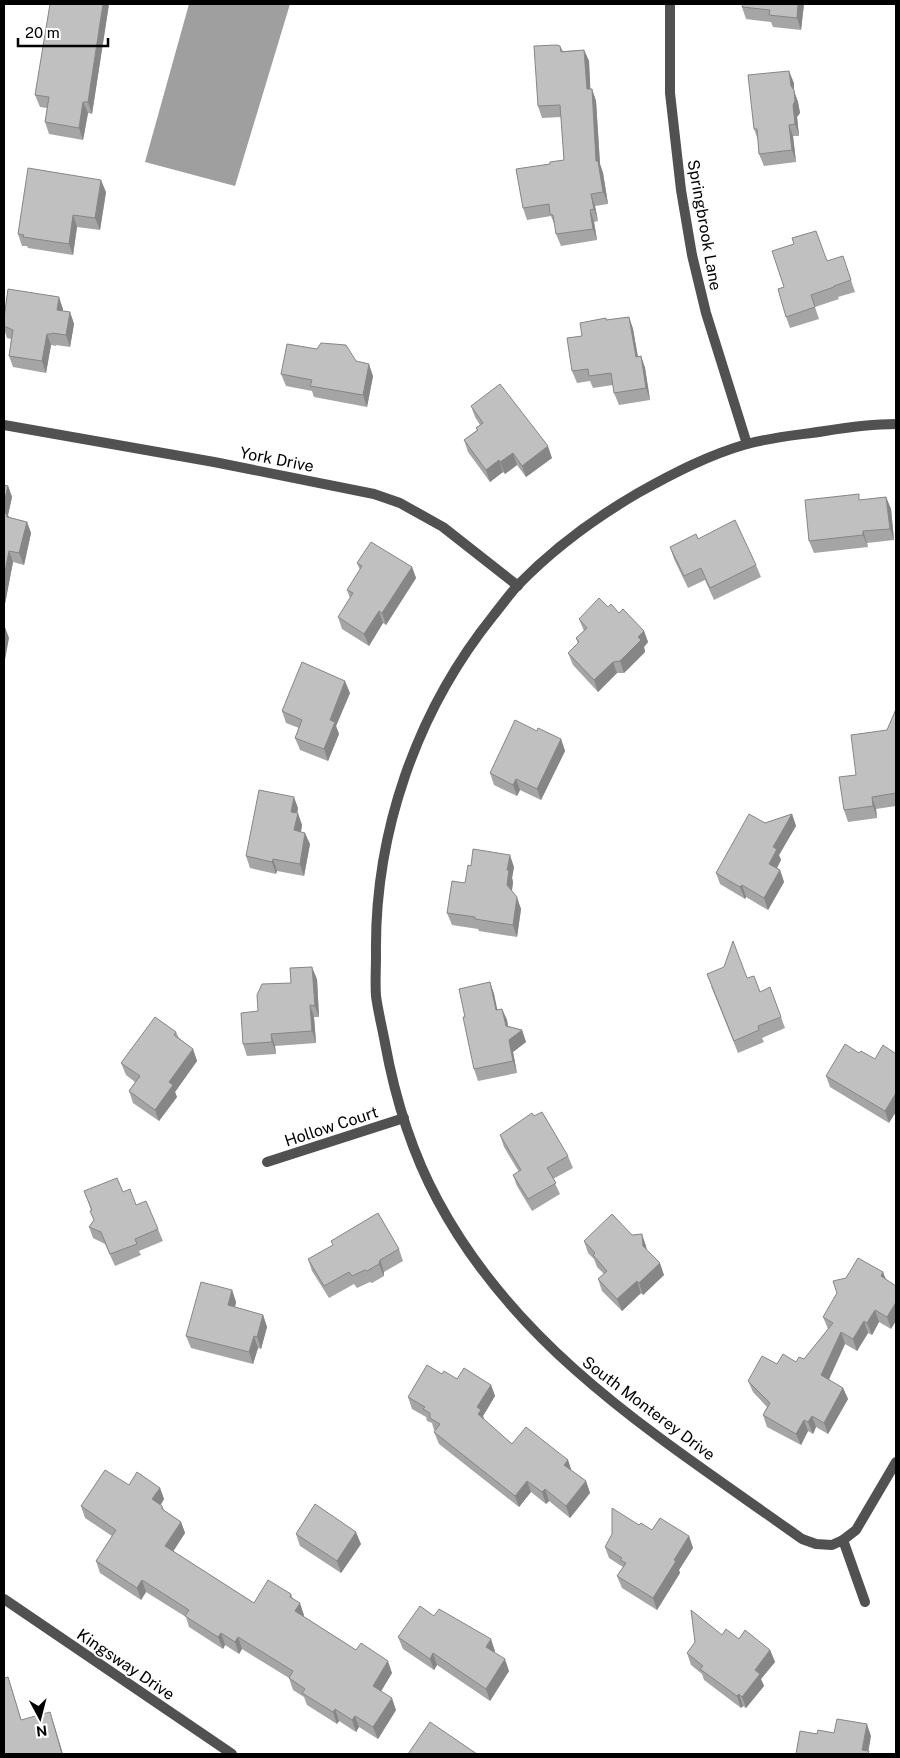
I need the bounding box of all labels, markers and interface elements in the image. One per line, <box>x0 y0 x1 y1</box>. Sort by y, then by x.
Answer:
scale bar <box>18 15 108 47</box>
text: 20 m <box>25 24 60 41</box>
street label: Springbrook Lane <box>684 158 725 292</box>
street label: York Drive <box>238 443 316 476</box>
street label: Hollow Court <box>282 1102 380 1151</box>
street label: South Monterey Drive <box>579 1352 719 1464</box>
street label: Kingsway Drive <box>73 1625 178 1704</box>
north arrow <box>15 1693 65 1743</box>
text: N <box>35 1722 48 1740</box>

